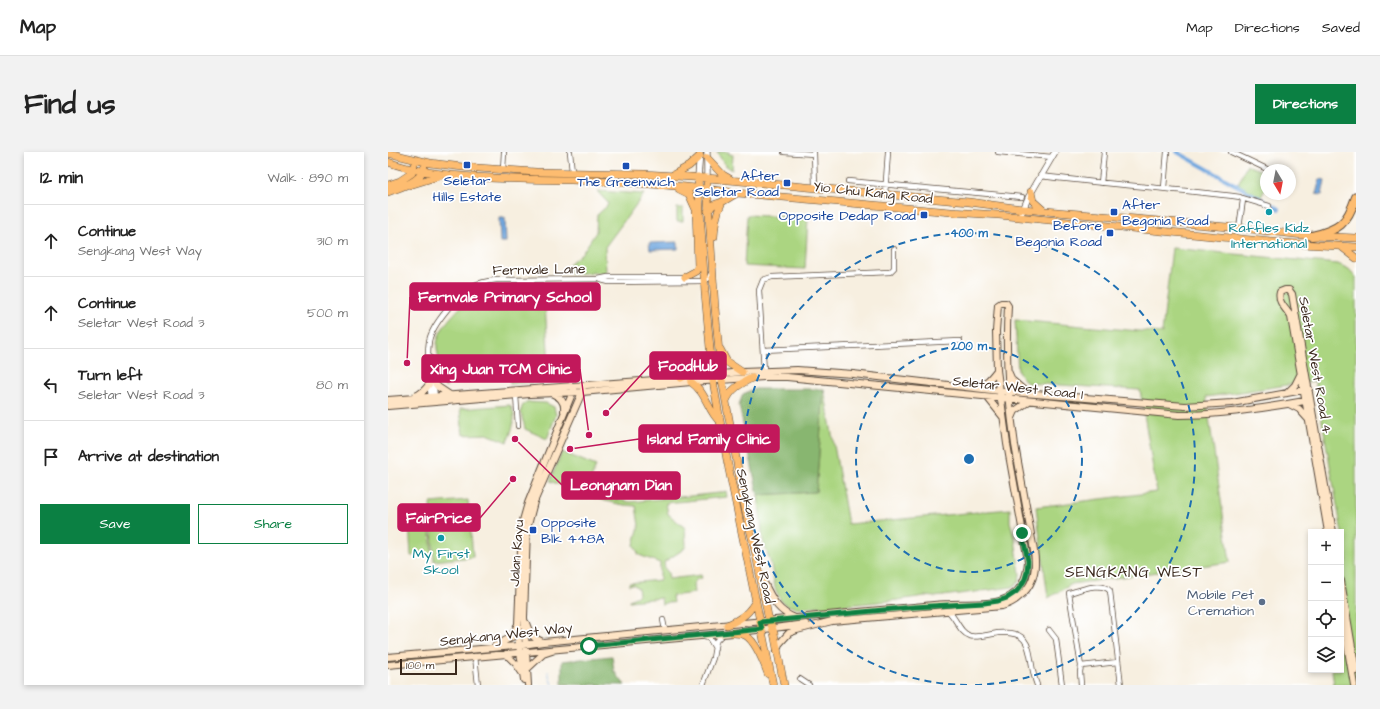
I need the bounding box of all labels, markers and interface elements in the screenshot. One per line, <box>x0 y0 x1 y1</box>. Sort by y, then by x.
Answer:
text: Map <box>20 14 56 41</box>
text: Map <box>1186 18 1213 38</box>
text: Directions <box>1235 18 1300 38</box>
text: Saved <box>1322 18 1360 38</box>
button: Directions <box>1255 84 1356 124</box>
text: Find us <box>24 85 115 124</box>
marker: Seletar Hills Estate <box>462 160 472 170</box>
marker: The Greenwich <box>621 161 631 171</box>
north arrow <box>1260 164 1296 200</box>
text: 12 min <box>40 166 83 190</box>
place label: After Seletar Road <box>694 166 779 202</box>
text: Walk · 890 m <box>268 169 348 187</box>
place label: Seletar Hills Estate <box>433 171 502 207</box>
place label: The Greenwich <box>577 172 675 192</box>
street label: Yio Chu Kang Road <box>812 177 934 209</box>
marker: After Seletar Road <box>782 178 792 188</box>
place label: After Begonia Road <box>1122 195 1209 231</box>
place label: Opposite Dedap Road <box>779 206 916 226</box>
marker: After Begonia Road <box>1109 207 1119 217</box>
marker: Raffles Kidz International <box>1264 207 1274 217</box>
marker: Opposite Dedap Road <box>919 210 929 220</box>
place label: Before Begonia Road <box>1015 216 1102 252</box>
place label: Raffles Kidz International <box>1229 218 1309 254</box>
text: Continue <box>78 221 136 242</box>
text: 400 m <box>950 225 988 242</box>
marker: Before Begonia Road <box>1105 228 1115 238</box>
icon: ahead <box>40 230 62 252</box>
text: 310 m <box>316 232 348 250</box>
text: Sengkang West Way <box>78 242 202 260</box>
street label: Fernvale Lane <box>492 259 586 281</box>
callout: Fernvale Primary School <box>410 283 600 310</box>
text: Fernvale Primary School <box>418 287 593 309</box>
text: Continue <box>78 293 136 314</box>
street label: Seletar West Road 4 <box>1293 295 1337 436</box>
icon: ahead <box>40 302 62 324</box>
text: 500 m <box>307 304 348 322</box>
text: Seletar West Road 3 <box>78 314 205 332</box>
text: 200 m <box>950 338 988 355</box>
callout: FoodHub <box>650 352 726 379</box>
callout: Xing Juan TCM Clinic <box>422 355 580 382</box>
text: FoodHub <box>658 356 719 377</box>
text: Xing Juan TCM Clinic <box>430 359 573 382</box>
text: Turn left <box>78 365 142 386</box>
street label: Seletar West Road 1 <box>952 371 1084 405</box>
icon: left <box>40 374 62 396</box>
text: 80 m <box>316 376 348 394</box>
text: Seletar West Road 3 <box>78 386 205 404</box>
callout: Island Family Clinic <box>639 425 779 452</box>
text: Island Family Clinic <box>647 429 772 451</box>
icon: arrive <box>40 446 62 468</box>
text: Arrive at destination <box>78 446 219 467</box>
centre of rings <box>962 452 976 466</box>
street label: Sengkang West Road <box>731 467 779 606</box>
callout: Leongnam Dian <box>562 472 680 499</box>
text: Leongnam Dian <box>570 475 673 498</box>
button: Save <box>40 504 190 544</box>
button: Share <box>198 504 348 544</box>
callout: FairPrice <box>398 504 480 531</box>
text: FairPrice <box>406 508 472 529</box>
place label: Opposite Blk 448A <box>541 513 604 549</box>
street label: Jalan Kayu <box>505 519 529 587</box>
route end <box>1013 524 1031 542</box>
marker: Opposite Blk 448A <box>528 525 538 535</box>
map controls <box>1308 529 1344 673</box>
button: + <box>1308 529 1344 565</box>
marker: My First Skool <box>436 533 446 543</box>
place label: My First Skool <box>412 544 470 580</box>
district label: SENGKANG WEST <box>1065 562 1203 583</box>
button: − <box>1308 565 1344 601</box>
place label: Mobile Pet Cremation <box>1187 585 1254 621</box>
marker: Mobile Pet Cremation <box>1257 597 1267 607</box>
button: locate <box>1308 601 1344 637</box>
street label: Sengkang West Way <box>439 618 574 652</box>
route start <box>580 637 598 655</box>
button: layers <box>1308 637 1344 673</box>
scale bar <box>400 657 457 676</box>
text: 100 m <box>406 658 434 673</box>

